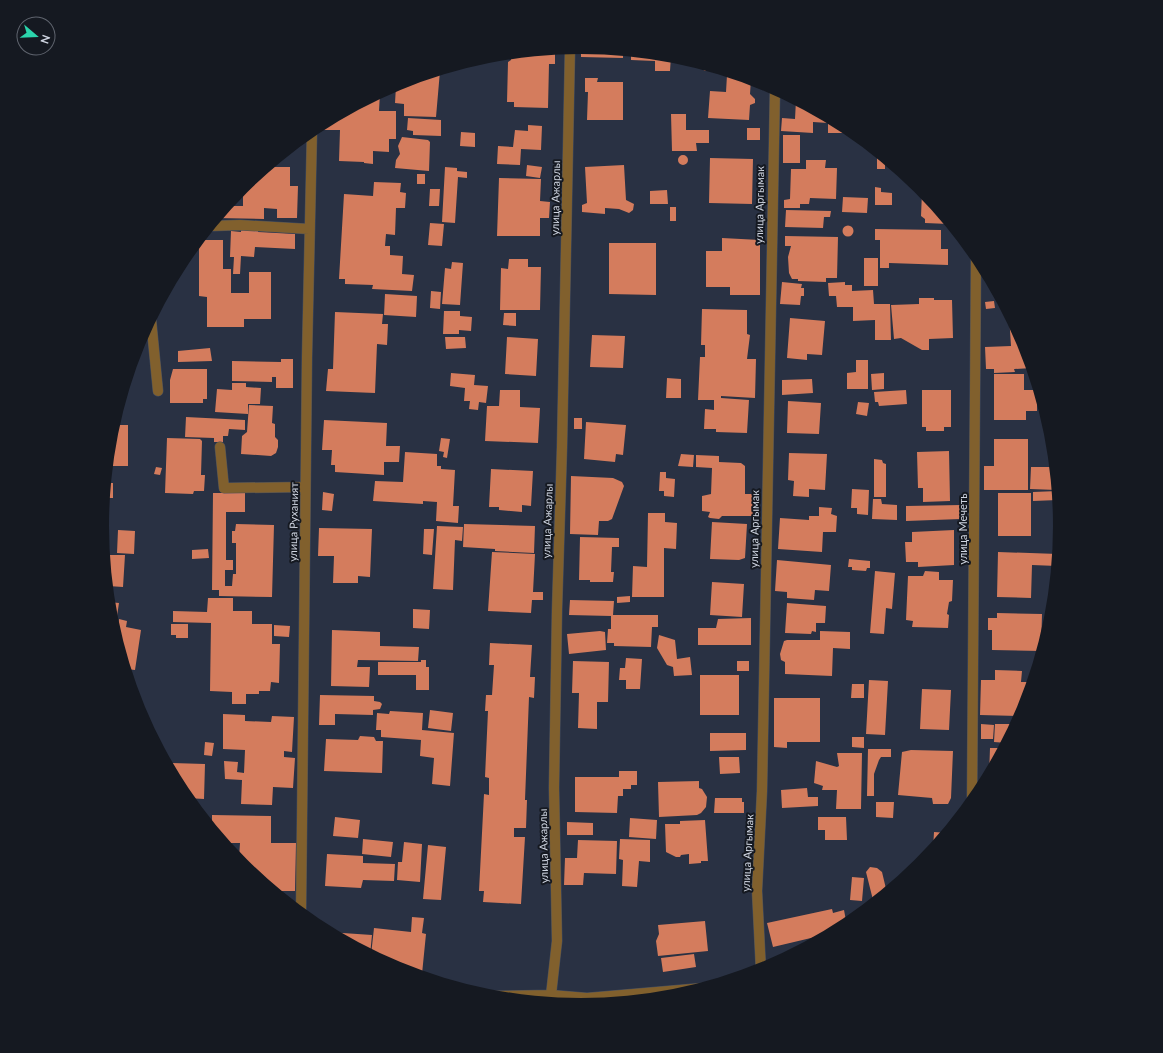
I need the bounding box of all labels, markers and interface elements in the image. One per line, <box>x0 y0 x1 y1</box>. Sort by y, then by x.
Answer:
north arrow <box>16 16 56 56</box>
text: N <box>38 33 53 46</box>
street label: улица Ажарлы <box>548 160 562 236</box>
street label: улица Аргымак <box>752 166 766 244</box>
street label: улица Руханият <box>286 482 300 562</box>
street label: улица Ажарлы <box>539 483 555 559</box>
street label: улица Аргымак <box>747 490 761 568</box>
street label: улица Мечеть <box>956 494 969 564</box>
street label: улица Ажарлы <box>536 808 550 884</box>
street label: улица Аргымак <box>738 813 756 892</box>

